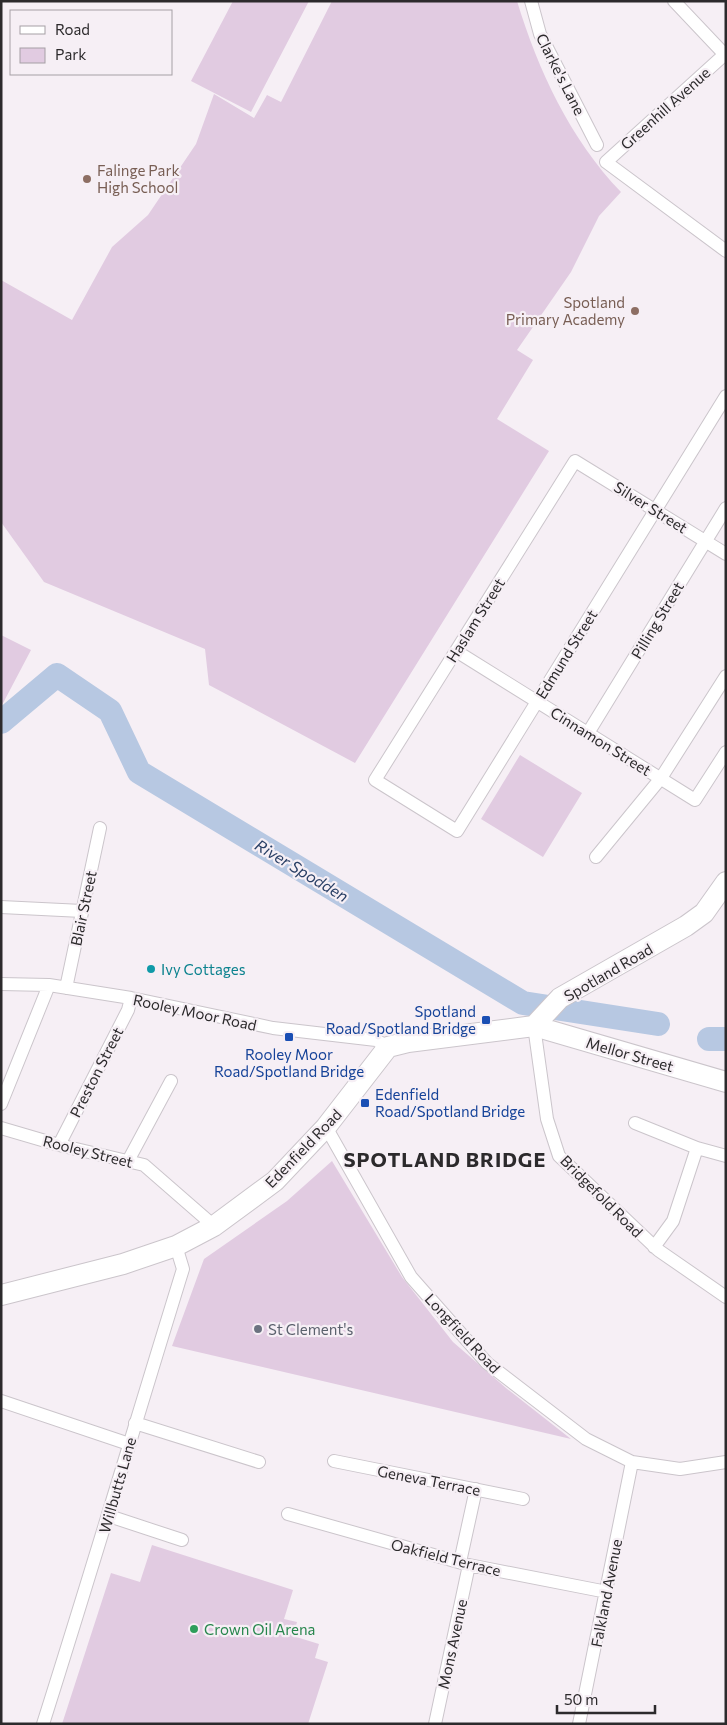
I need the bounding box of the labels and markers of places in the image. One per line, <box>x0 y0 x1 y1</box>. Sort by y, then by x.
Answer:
place label: Falinge Park High School <box>97 161 180 196</box>
marker: Falinge Park High School <box>81 173 93 185</box>
place label: Spotland Primary Academy <box>506 293 625 328</box>
marker: Spotland Primary Academy <box>629 305 641 317</box>
place label: Ivy Cottages <box>161 960 246 978</box>
marker: Ivy Cottages <box>145 963 157 975</box>
place label: Spotland Road/Spotland Bridge <box>326 1002 476 1037</box>
marker: Spotland Road/Spotland Bridge <box>480 1014 492 1026</box>
marker: Rooley Moor Road/Spotland Bridge <box>283 1031 295 1043</box>
place label: Rooley Moor Road/Spotland Bridge <box>214 1045 364 1080</box>
place label: Edenfield Road/Spotland Bridge <box>375 1085 525 1120</box>
marker: Edenfield Road/Spotland Bridge <box>359 1097 371 1109</box>
place label: St Clement's <box>268 1320 353 1338</box>
marker: St Clement's <box>252 1323 264 1335</box>
place label: Crown Oil Arena <box>204 1620 315 1638</box>
marker: Crown Oil Arena <box>188 1623 200 1635</box>

